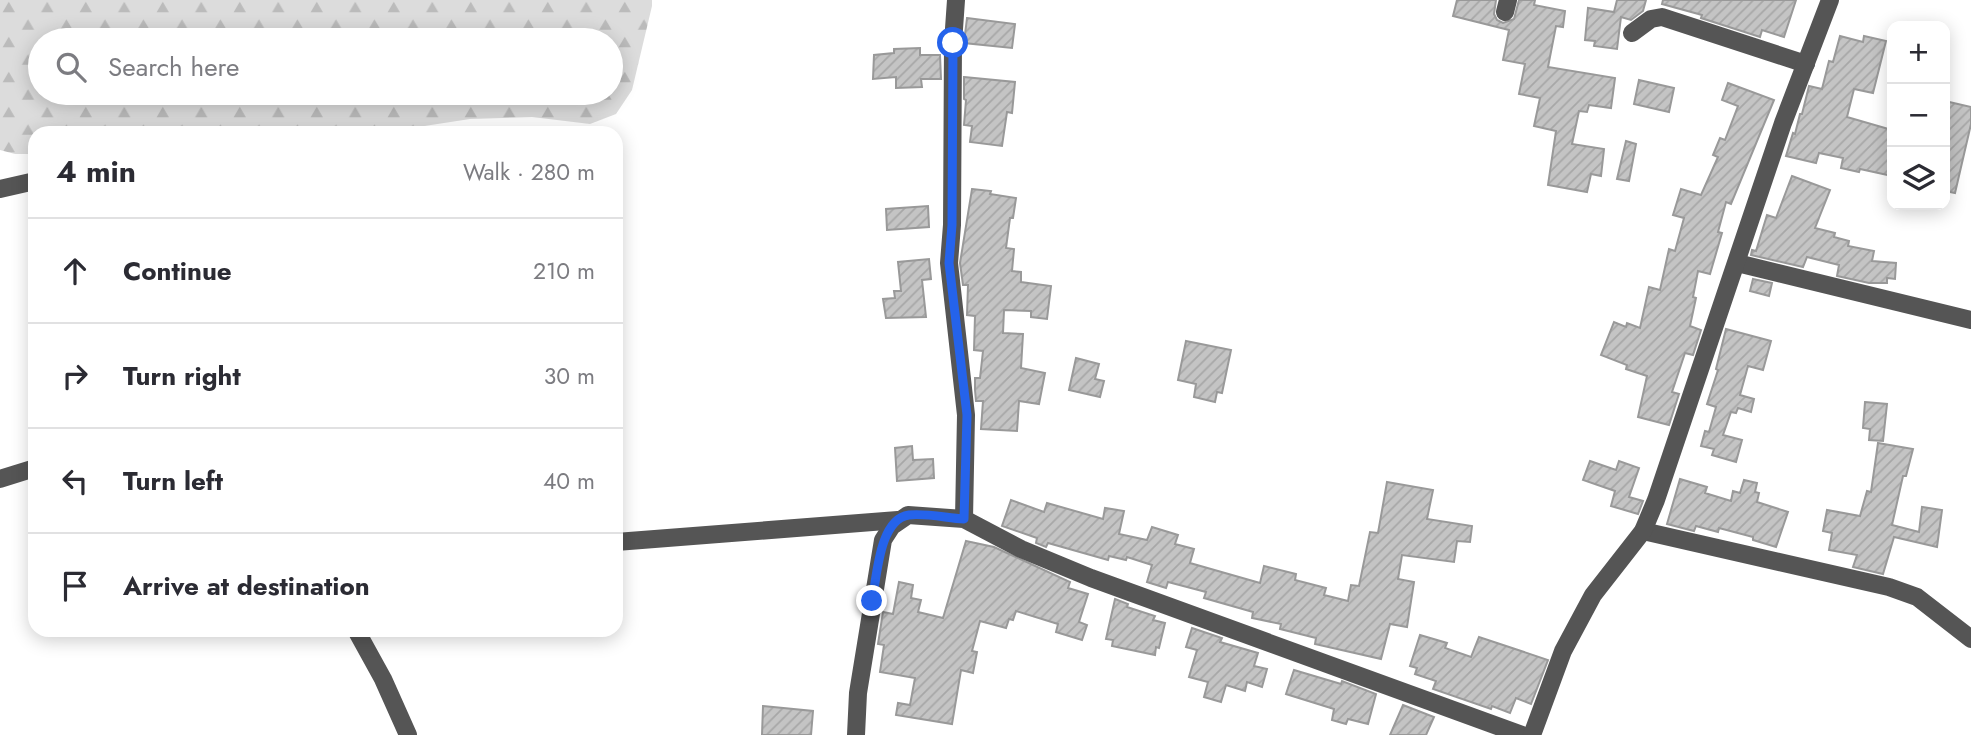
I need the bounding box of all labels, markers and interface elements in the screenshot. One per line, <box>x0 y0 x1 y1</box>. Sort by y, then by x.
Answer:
map controls <box>1887 21 1950 210</box>
button: + <box>1887 21 1950 84</box>
route start <box>937 27 968 58</box>
search box <box>28 28 623 105</box>
icon: search <box>52 48 90 86</box>
text: Search here <box>108 48 240 86</box>
button: − <box>1887 84 1950 147</box>
button: layers <box>1887 147 1950 210</box>
text: 4 min <box>56 150 136 193</box>
text: Walk · 280 m <box>463 155 595 189</box>
icon: ahead <box>56 252 94 290</box>
text: Continue <box>123 252 232 290</box>
text: 210 m <box>533 254 595 288</box>
icon: right <box>56 357 94 395</box>
text: Turn right <box>123 357 241 395</box>
text: 30 m <box>544 359 595 393</box>
icon: left <box>56 462 94 500</box>
text: Turn left <box>123 462 223 500</box>
text: 40 m <box>543 464 595 498</box>
icon: arrive <box>56 567 94 605</box>
text: Arrive at destination <box>123 567 370 605</box>
route end <box>856 585 887 616</box>

